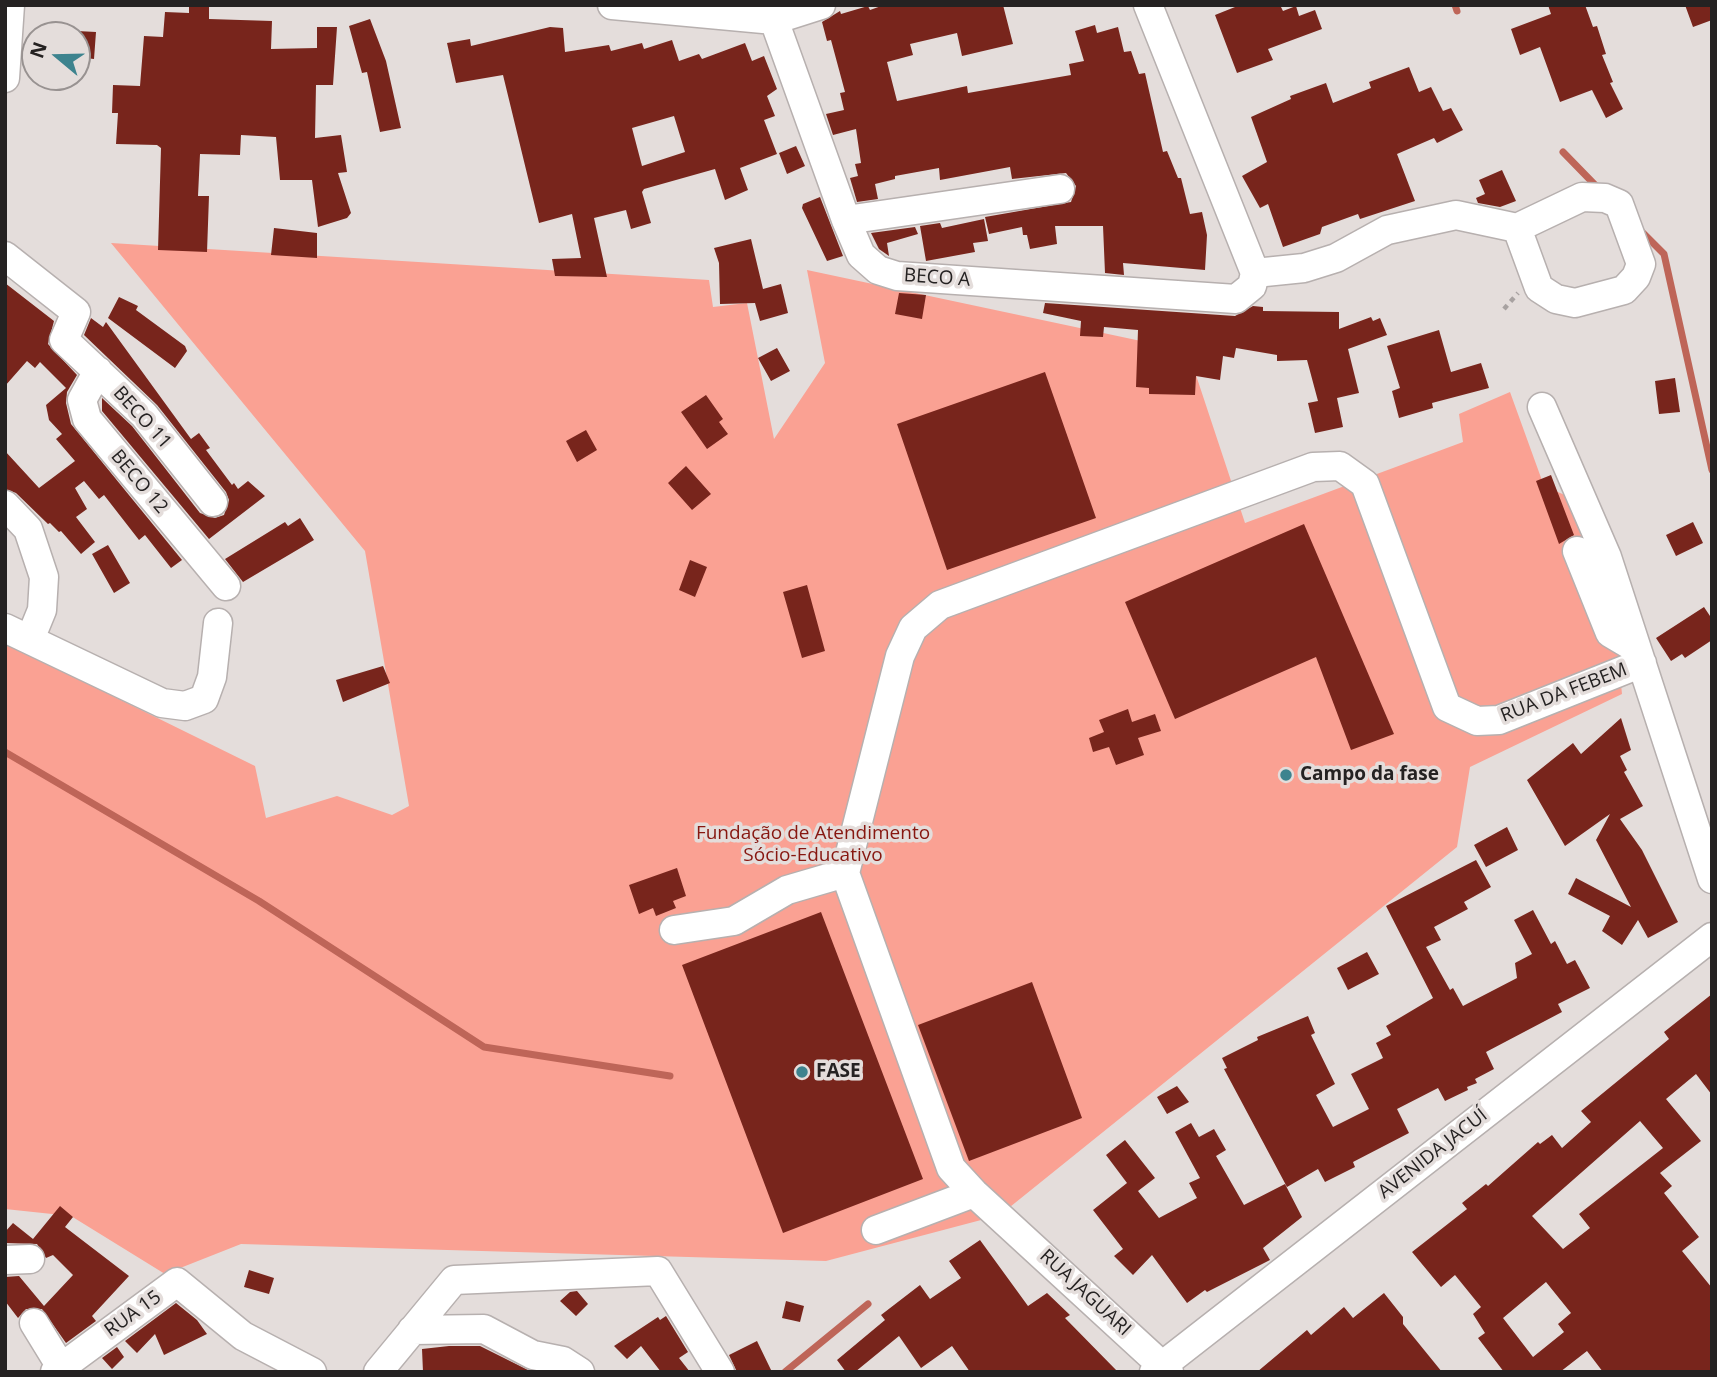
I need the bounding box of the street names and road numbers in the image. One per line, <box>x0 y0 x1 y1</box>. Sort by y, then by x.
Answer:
street label: BECO A <box>903 264 971 292</box>
street label: BECO 11 <box>108 382 176 454</box>
street label: BECO 12 <box>106 445 172 519</box>
street label: RUA DA FEBEM <box>1498 658 1630 728</box>
street label: AVENIDA JACUÍ <box>1374 1104 1492 1204</box>
street label: RUA JAGUARI <box>1035 1245 1135 1341</box>
street label: RUA 15 <box>100 1286 166 1342</box>

